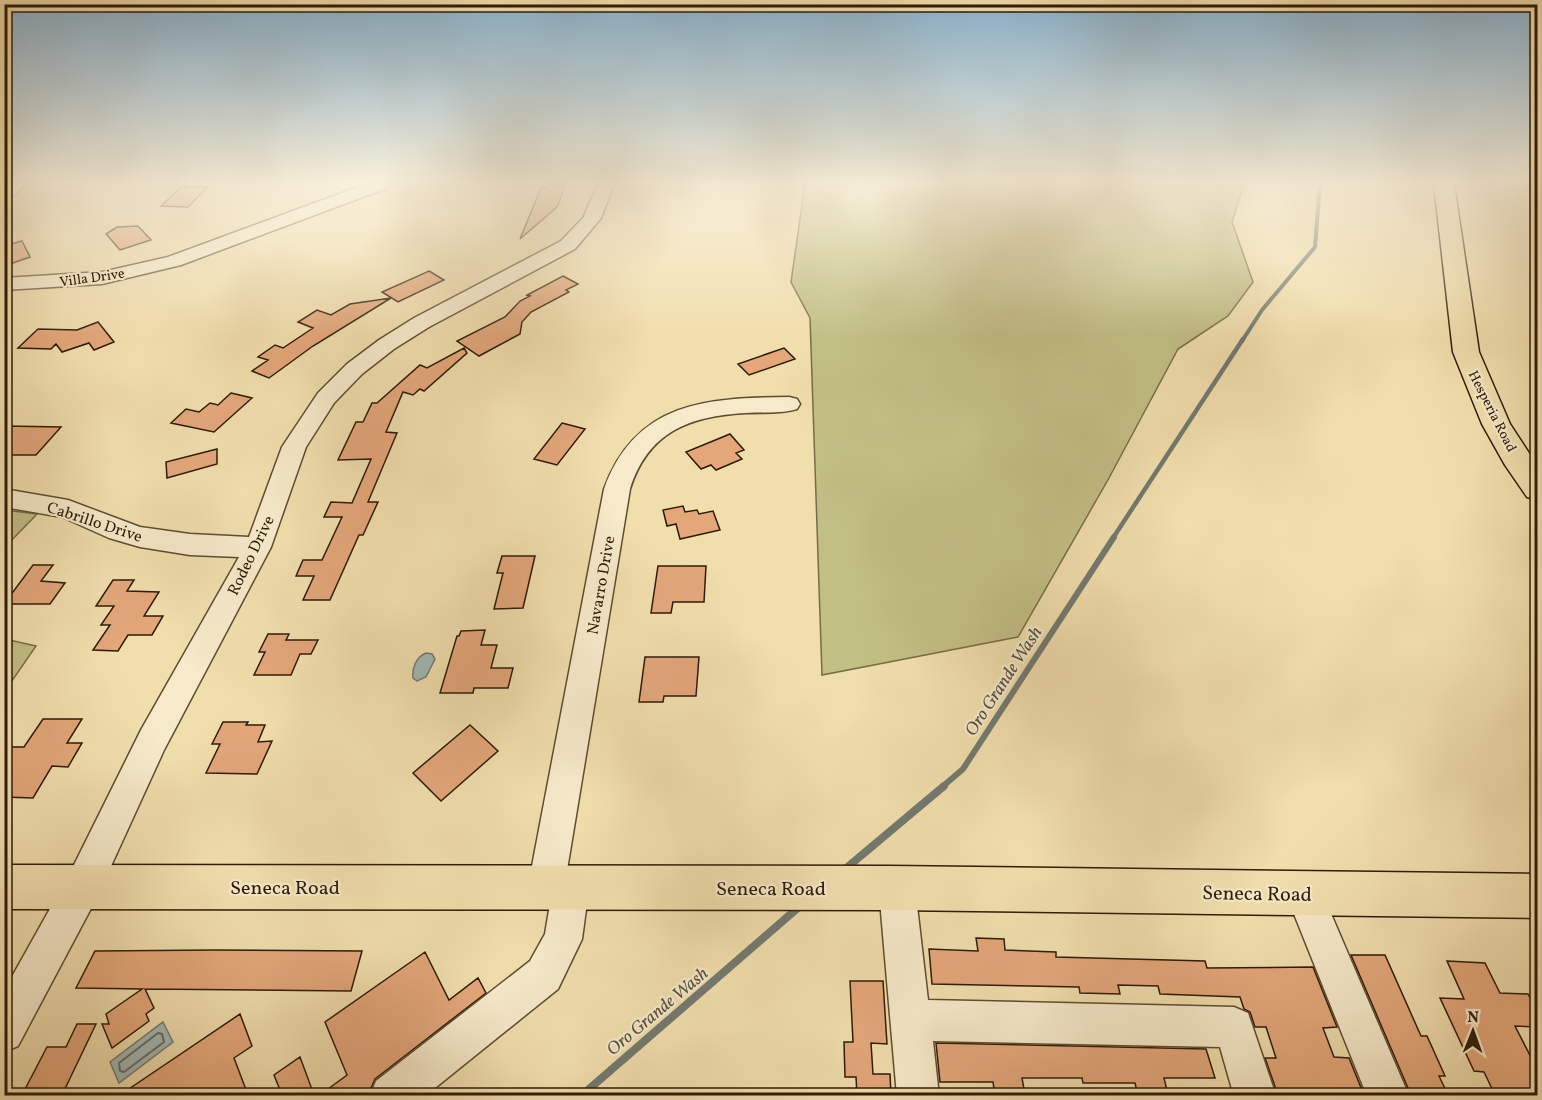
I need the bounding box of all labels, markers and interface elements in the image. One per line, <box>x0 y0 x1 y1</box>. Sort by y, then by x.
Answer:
street label: Villa Drive <box>58 264 126 292</box>
street label: Hesperia Road <box>1463 368 1520 456</box>
street label: Cabrillo Drive <box>44 497 145 549</box>
street label: Rodeo Drive <box>223 512 281 600</box>
street label: Navarro Drive <box>582 534 621 636</box>
water label: Oro Grande Wash <box>959 622 1049 742</box>
street label: Seneca Road <box>230 875 340 903</box>
street label: Seneca Road <box>716 876 826 904</box>
street label: Seneca Road <box>1202 880 1312 910</box>
water label: Oro Grande Wash <box>602 962 714 1062</box>
north arrow <box>1443 1001 1503 1061</box>
text: N <box>1467 1007 1480 1029</box>

